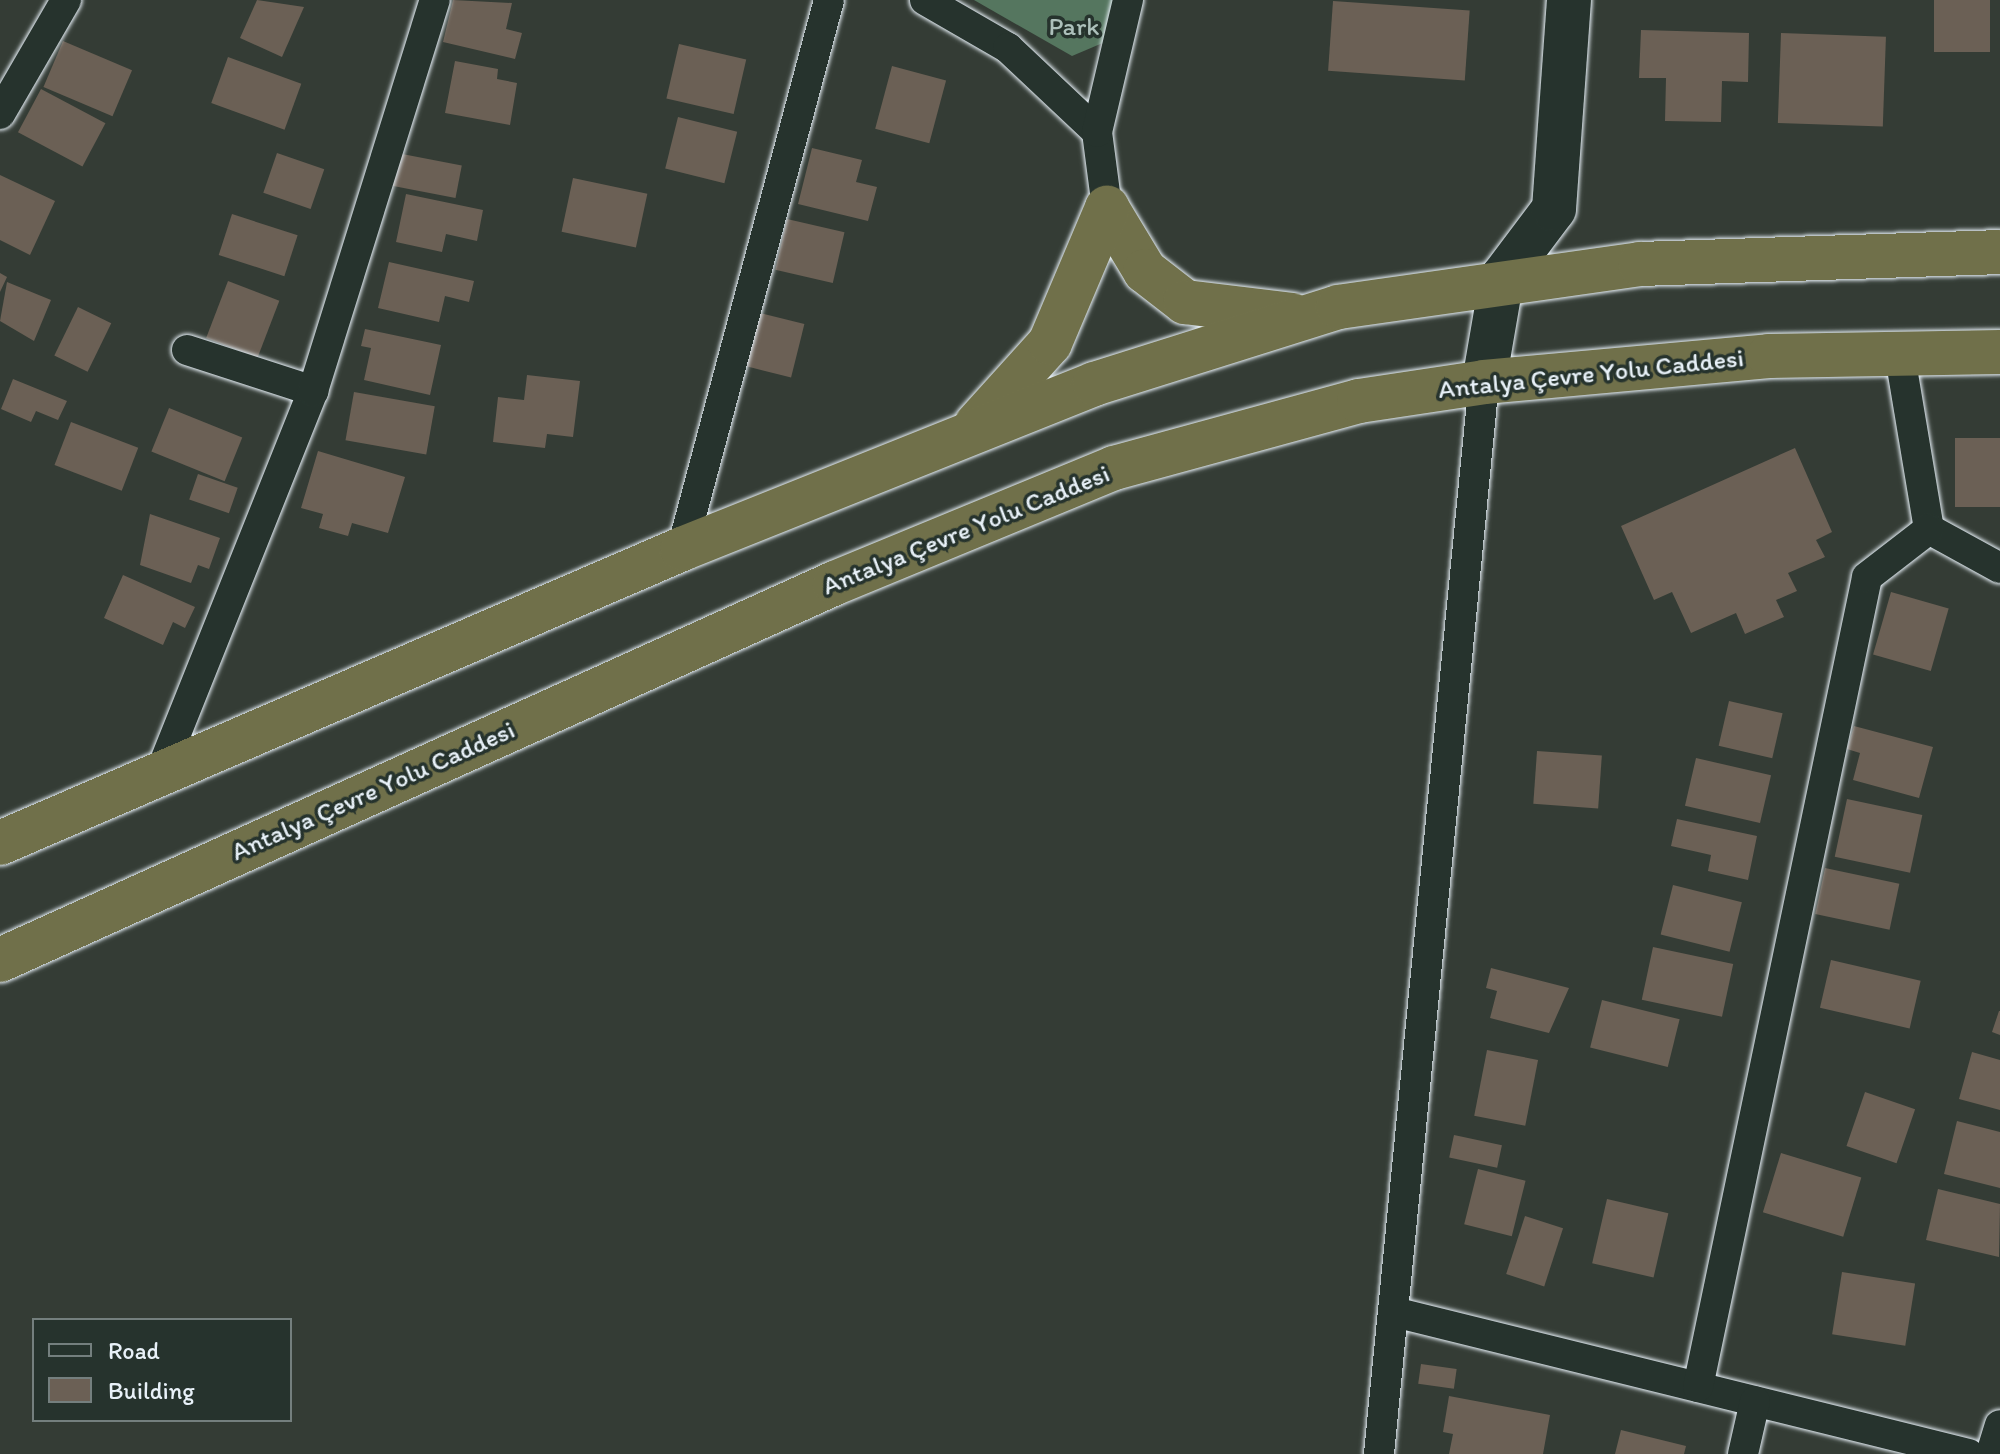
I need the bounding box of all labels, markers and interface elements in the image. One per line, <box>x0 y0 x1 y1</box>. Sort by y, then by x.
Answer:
park label: Park <box>1048 11 1100 43</box>
street label: Antalya Çevre Yolu Caddesi <box>1438 343 1744 405</box>
street label: Antalya Çevre Yolu Caddesi <box>819 458 1113 602</box>
street label: Antalya Çevre Yolu Caddesi <box>227 715 519 867</box>
legend <box>32 1318 292 1422</box>
text: Road <box>108 1336 160 1365</box>
text: Building <box>108 1376 195 1405</box>

